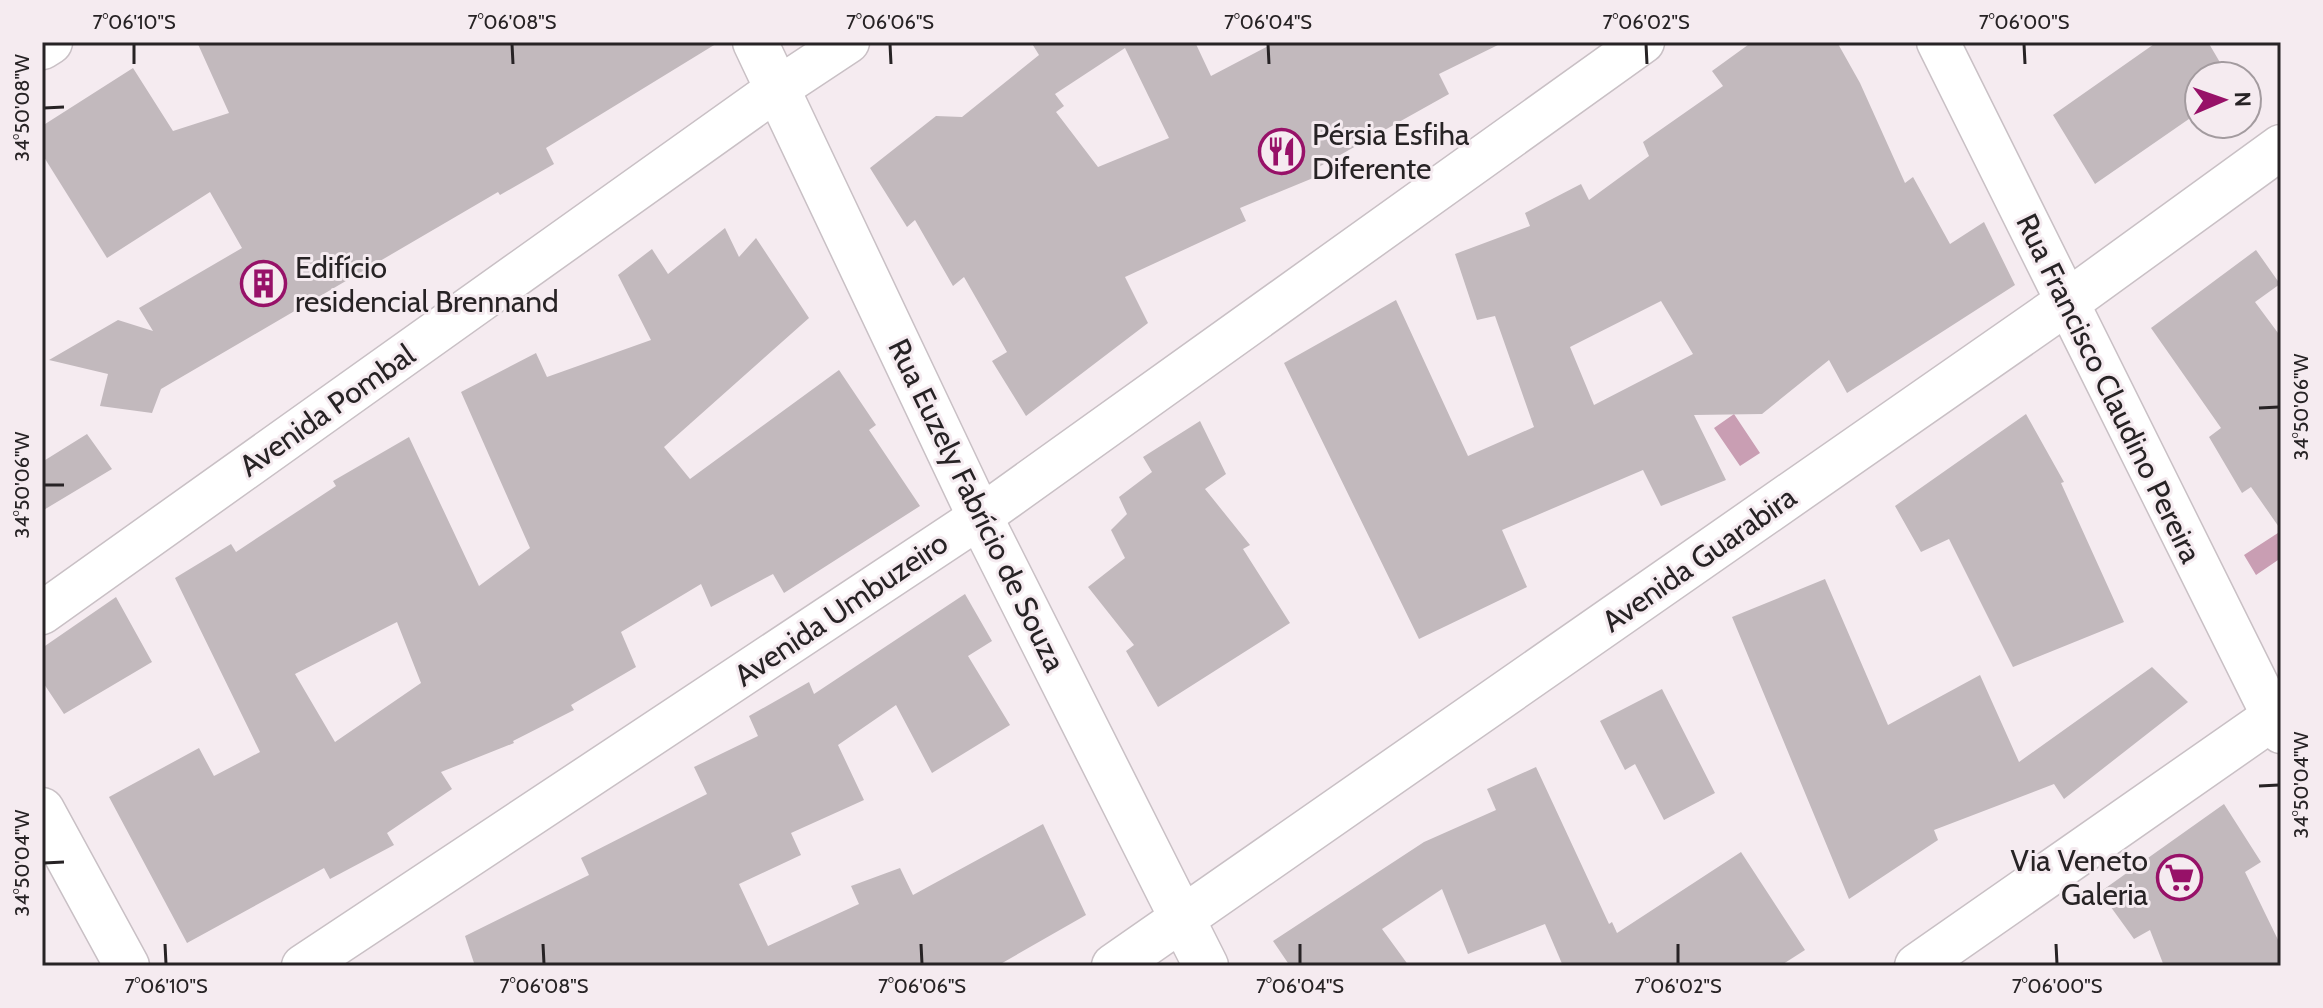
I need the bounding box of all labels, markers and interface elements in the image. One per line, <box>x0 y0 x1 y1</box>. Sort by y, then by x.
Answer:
text: 7°06'10"S <box>92 10 176 34</box>
text: 7°06'08"S <box>468 10 557 34</box>
text: 7°06'06"S <box>846 10 934 34</box>
text: 7°06'04"S <box>1224 10 1312 34</box>
text: 7°06'02"S <box>1602 10 1690 34</box>
text: 7°06'00"S <box>1979 10 2070 34</box>
text: 34°50'08"W <box>10 54 34 162</box>
north arrow <box>2183 60 2263 140</box>
text: N <box>2229 91 2256 108</box>
place label: Pérsia Esfiha Diferente <box>1312 116 1470 187</box>
restaurant icon: Pérsia Esfiha Diferente <box>1257 127 1305 175</box>
street label: Rua Francisco Claudino Pereira <box>2008 207 2210 569</box>
place label: Edifício residencial Brennand <box>295 249 559 320</box>
building icon: Edifício residencial Brennand <box>240 260 288 308</box>
street label: Rua Euzely Fabrício de Souza <box>880 333 1074 678</box>
street label: Avenida Pombal <box>232 336 422 484</box>
text: 34°50'06"W <box>2289 353 2313 460</box>
text: 34°50'06"W <box>10 431 34 538</box>
street label: Avenida Guarabira <box>1595 478 1804 640</box>
street label: Avenida Umbuzeiro <box>727 524 955 694</box>
text: 34°50'04"W <box>2289 732 2313 838</box>
text: 34°50'04"W <box>10 810 34 916</box>
place label: Via Veneto Galeria <box>2010 842 2149 913</box>
supermarket icon: Via Veneto Galeria <box>2155 853 2203 901</box>
text: 7°06'10"S <box>124 974 208 998</box>
text: 7°06'08"S <box>500 974 589 998</box>
text: 7°06'06"S <box>878 974 966 998</box>
text: 7°06'04"S <box>1256 974 1344 998</box>
text: 7°06'02"S <box>1634 974 1722 998</box>
text: 7°06'00"S <box>2012 974 2103 998</box>

